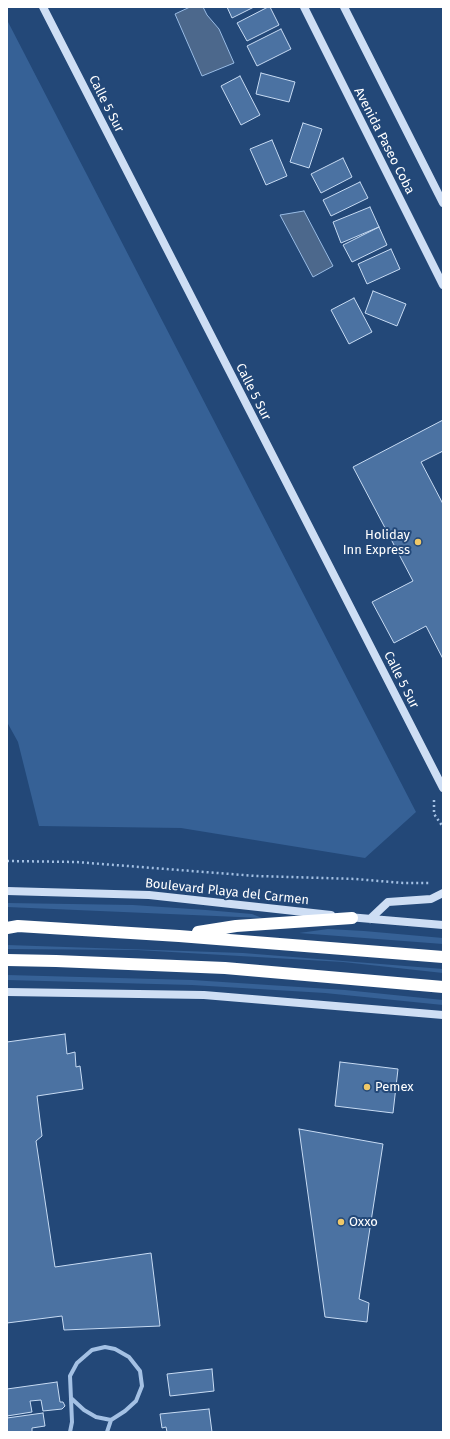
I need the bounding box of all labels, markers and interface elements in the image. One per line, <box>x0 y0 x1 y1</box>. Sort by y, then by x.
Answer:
street label: Calle 5 Sur <box>85 73 127 135</box>
street label: Avenida Paseo Coba <box>350 85 418 197</box>
street label: Calle 5 Sur <box>232 361 274 423</box>
place label: Holiday Inn Express <box>343 527 410 558</box>
marker: Holiday Inn Express <box>413 537 423 547</box>
street label: Calle 5 Sur <box>380 649 422 711</box>
street label: Boulevard Playa del Carmen <box>144 876 310 908</box>
place label: Pemex <box>375 1079 414 1095</box>
marker: Pemex <box>362 1082 372 1092</box>
place label: Oxxo <box>349 1214 378 1230</box>
marker: Oxxo <box>336 1217 346 1227</box>

